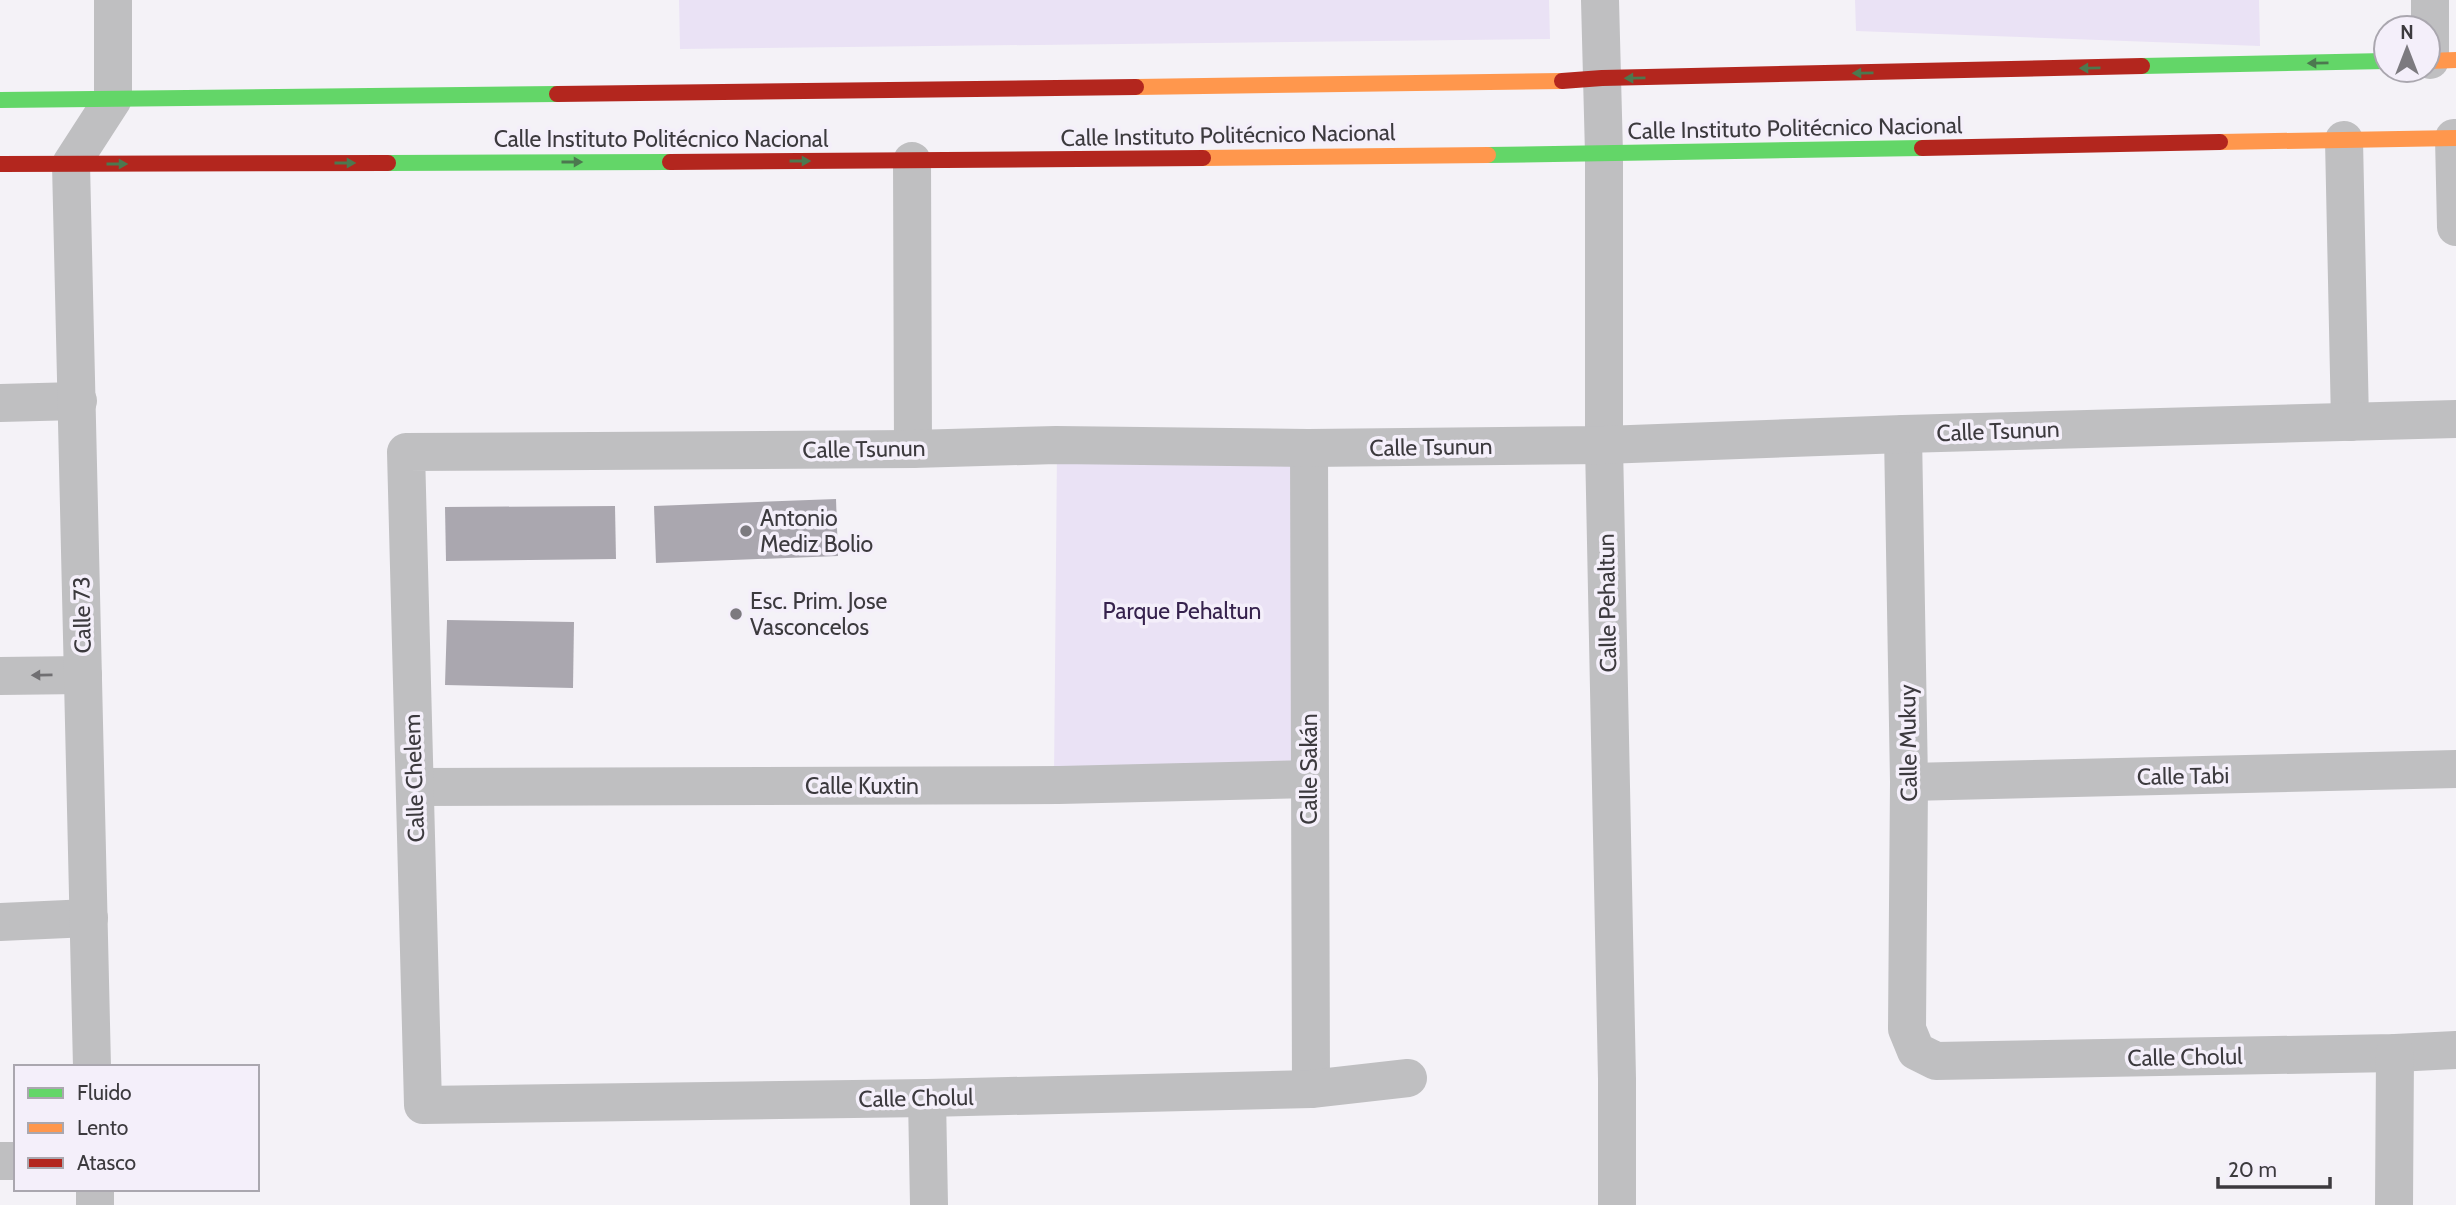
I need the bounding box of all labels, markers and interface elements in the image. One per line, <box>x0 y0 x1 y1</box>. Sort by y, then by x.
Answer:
north arrow <box>2372 14 2442 84</box>
text: N <box>2400 21 2414 44</box>
one-way arrow <box>2307 57 2329 69</box>
one-way arrow <box>2079 62 2101 74</box>
one-way arrow <box>1852 67 1874 79</box>
one-way arrow <box>1624 72 1646 83</box>
street label: Calle Instituto Politécnico Nacional <box>1627 111 1963 145</box>
street label: Calle Instituto Politécnico Nacional <box>1060 118 1396 152</box>
street label: Calle Instituto Politécnico Nacional <box>494 125 829 153</box>
one-way arrow <box>789 155 811 167</box>
one-way arrow <box>561 156 583 168</box>
one-way arrow <box>334 157 356 169</box>
one-way arrow <box>106 158 128 170</box>
street label: Calle Tsunun <box>1936 415 2060 447</box>
street label: Calle Tsunun <box>1369 432 1493 462</box>
street label: Calle Tsunun <box>802 434 926 464</box>
place label: Antonio Mediz Bolio <box>760 504 873 558</box>
marker: Antonio Mediz Bolio <box>738 523 754 539</box>
street label: Calle Pehaltun <box>1592 533 1622 673</box>
street label: Calle 73 <box>67 576 97 654</box>
place label: Esc. Prim. Jose Vasconcelos <box>750 587 888 641</box>
park label: Parque Pehaltun <box>1103 597 1261 625</box>
marker: Esc. Prim. Jose Vasconcelos <box>728 606 744 622</box>
one-way arrow <box>30 670 52 681</box>
street label: Calle Mukuy <box>1893 684 1923 802</box>
street label: Calle Chelem <box>398 713 430 843</box>
street label: Calle Sakán <box>1295 713 1323 825</box>
street label: Calle Tabi <box>2137 761 2229 791</box>
street label: Calle Kuxtin <box>805 772 919 800</box>
street label: Calle Cholul <box>2127 1042 2243 1072</box>
legend <box>14 1065 259 1191</box>
text: Fluido <box>77 1080 132 1105</box>
street label: Calle Cholul <box>858 1083 974 1113</box>
text: Lento <box>77 1115 128 1140</box>
scale bar <box>2218 1146 2330 1190</box>
text: Atasco <box>77 1150 136 1175</box>
text: 20 m <box>2228 1157 2277 1182</box>

